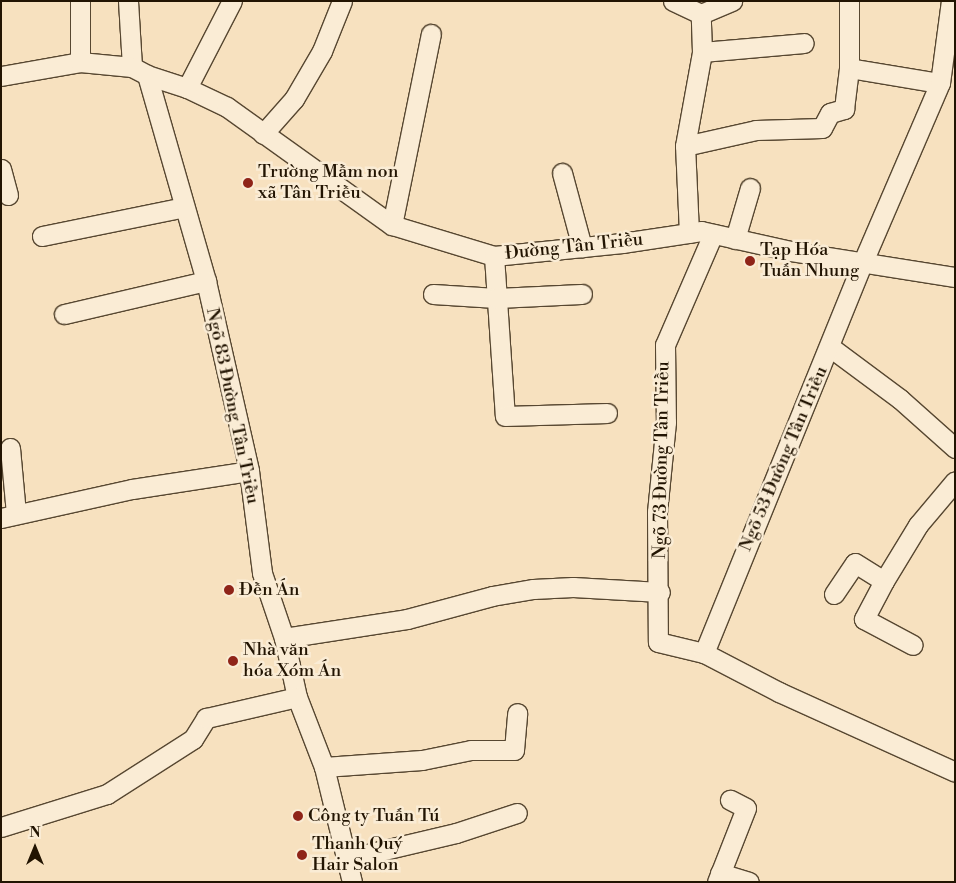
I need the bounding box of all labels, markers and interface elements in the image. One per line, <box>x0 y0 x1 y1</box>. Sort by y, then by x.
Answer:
place label: Trường Mầm non xã Tân Triều <box>258 162 398 204</box>
marker: Trường Mầm non xã Tân Triều <box>242 177 254 189</box>
street label: Đường Tân Triều <box>504 229 644 265</box>
place label: Tạp Hóa Tuấn Nhung <box>760 240 859 282</box>
marker: Tạp Hóa Tuấn Nhung <box>744 255 756 267</box>
street label: Ngõ 83 Đường Tân Triều <box>201 306 263 506</box>
street label: Ngõ 73 Đường Tân Triều <box>649 361 675 559</box>
street label: Ngõ 53 Đường Tân Triều <box>735 363 833 555</box>
place label: Đền Án <box>239 579 300 601</box>
marker: Đền Án <box>223 584 235 596</box>
place label: Nhà văn hóa Xóm Án <box>243 640 341 682</box>
marker: Nhà văn hóa Xóm Án <box>227 655 239 667</box>
place label: Công ty Tuấn Tú <box>308 805 439 827</box>
marker: Công ty Tuấn Tú <box>292 810 304 822</box>
north arrow <box>10 823 60 873</box>
text: N <box>29 824 41 842</box>
place label: Thanh Quý Hair Salon <box>312 834 402 876</box>
marker: Thanh Quý Hair Salon <box>296 849 308 861</box>

